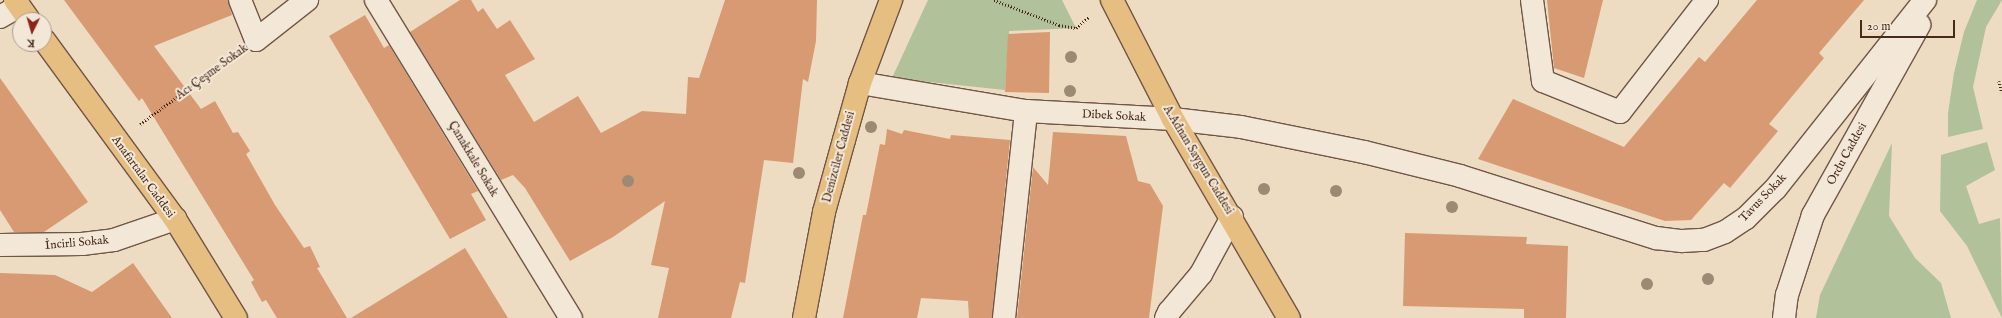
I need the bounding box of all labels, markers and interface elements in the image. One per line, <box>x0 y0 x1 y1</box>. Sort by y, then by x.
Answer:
north arrow <box>12 12 52 52</box>
scale bar <box>1862 12 1957 38</box>
text: 20 m <box>1867 19 1890 34</box>
text: K <box>26 36 36 50</box>
street label: Acı Çeşme Sokak <box>173 41 251 103</box>
street label: A.Adnan Saygun Caddesi <box>1160 103 1236 217</box>
street label: Dibek Sokak <box>1081 107 1147 125</box>
street label: Denizciler Caddesi <box>820 110 858 204</box>
street label: Çanakkale Sokak <box>445 119 501 199</box>
street label: Ordu Caddesi <box>1824 120 1870 188</box>
street label: Anafartalar Caddesi <box>108 133 178 221</box>
street label: Tavus Sokak <box>1736 171 1790 225</box>
street label: İncirli Sokak <box>44 233 110 253</box>

